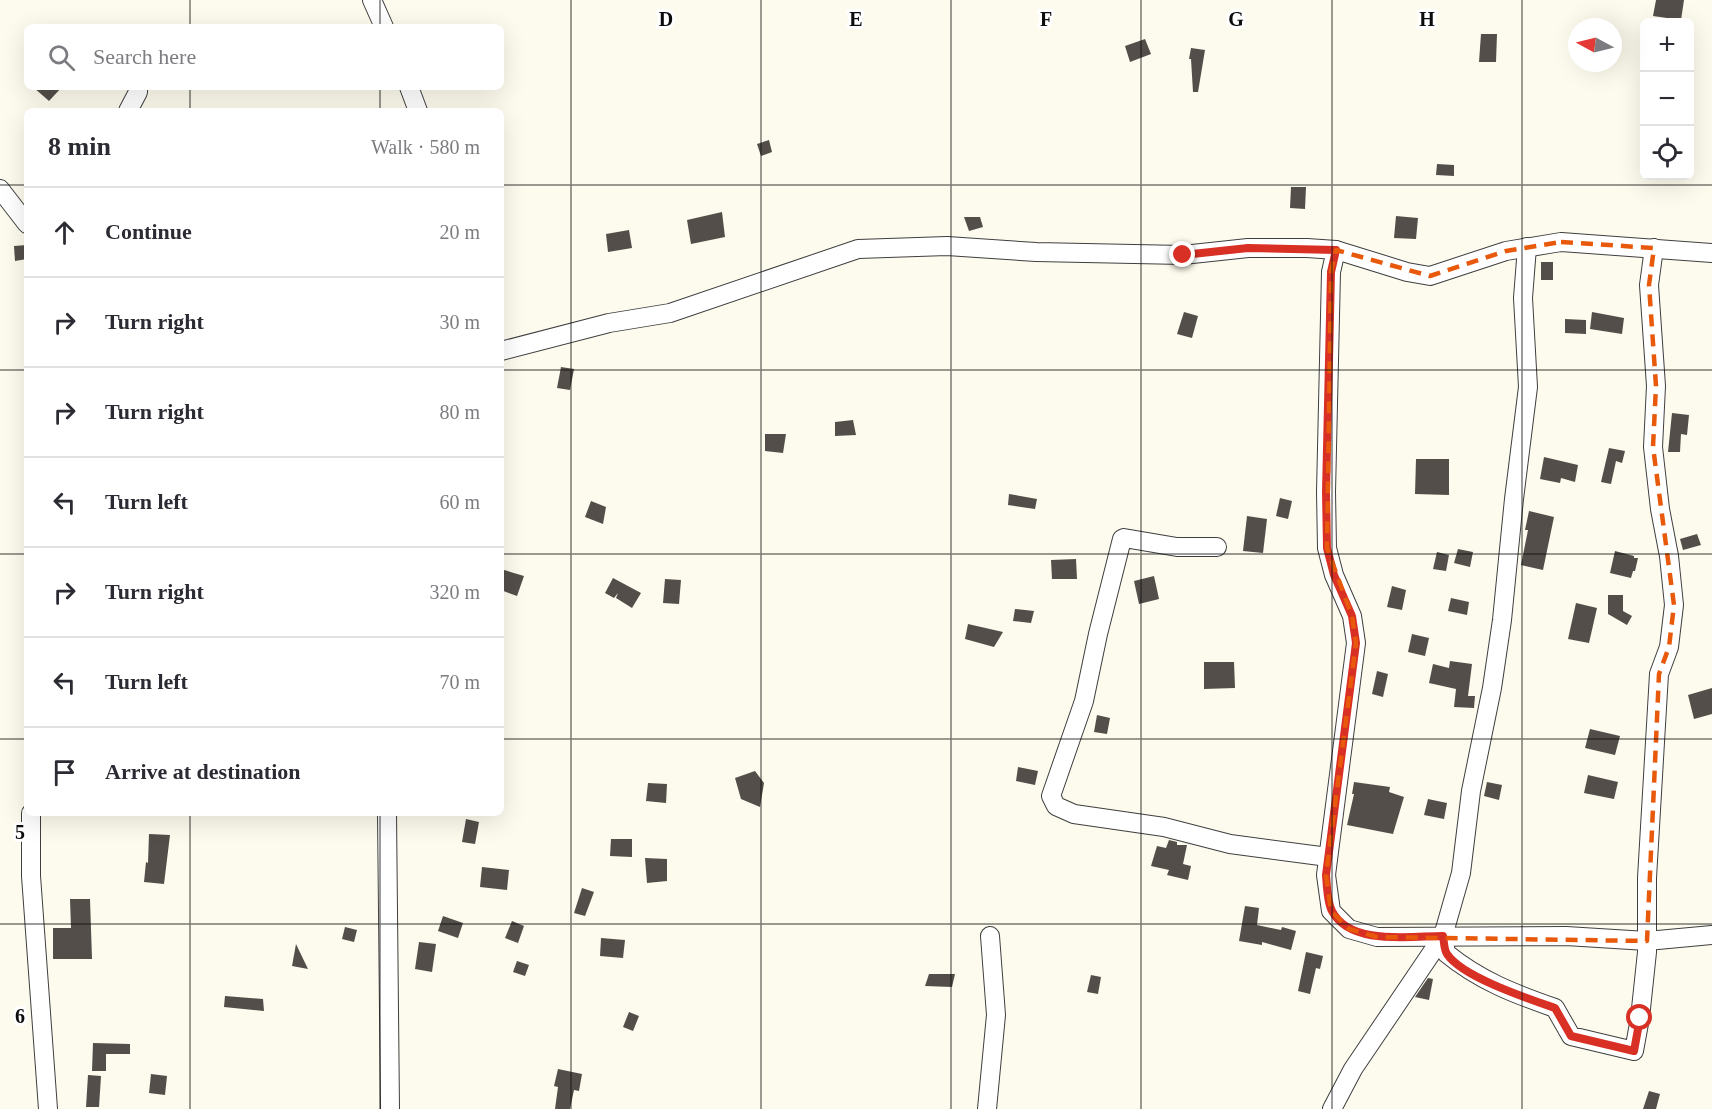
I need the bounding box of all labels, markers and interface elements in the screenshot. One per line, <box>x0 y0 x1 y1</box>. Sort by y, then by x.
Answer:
text: D <box>659 8 673 30</box>
text: E <box>849 8 863 30</box>
text: F <box>1040 8 1052 30</box>
text: G <box>1228 8 1244 30</box>
text: H <box>1419 8 1435 30</box>
north arrow <box>1568 18 1622 72</box>
map controls <box>1640 18 1694 180</box>
button: + <box>1640 18 1694 72</box>
search box <box>24 24 504 90</box>
icon: search <box>45 41 78 74</box>
text: Search here <box>93 44 196 69</box>
button: − <box>1640 72 1694 126</box>
button: locate <box>1640 126 1694 180</box>
text: 8 min <box>48 132 111 161</box>
text: Walk · 580 m <box>371 136 480 158</box>
icon: ahead <box>48 216 81 249</box>
text: Continue <box>105 219 192 244</box>
text: 20 m <box>439 221 480 243</box>
route end <box>1169 241 1195 267</box>
icon: right <box>48 306 81 339</box>
text: Turn right <box>105 309 204 334</box>
text: 30 m <box>439 311 480 333</box>
icon: right <box>48 396 81 429</box>
text: Turn right <box>105 399 204 424</box>
text: 80 m <box>439 401 480 423</box>
icon: left <box>48 486 81 519</box>
text: Turn left <box>105 489 188 514</box>
text: 60 m <box>439 491 480 513</box>
icon: right <box>48 576 81 609</box>
text: Turn right <box>105 579 204 604</box>
text: 320 m <box>429 581 480 603</box>
icon: left <box>48 666 81 699</box>
text: Turn left <box>105 669 188 694</box>
text: 70 m <box>439 671 480 693</box>
icon: arrive <box>48 756 81 789</box>
text: Arrive at destination <box>105 759 301 784</box>
text: 5 <box>15 821 25 843</box>
route start <box>1626 1004 1652 1030</box>
text: 6 <box>15 1005 25 1027</box>

